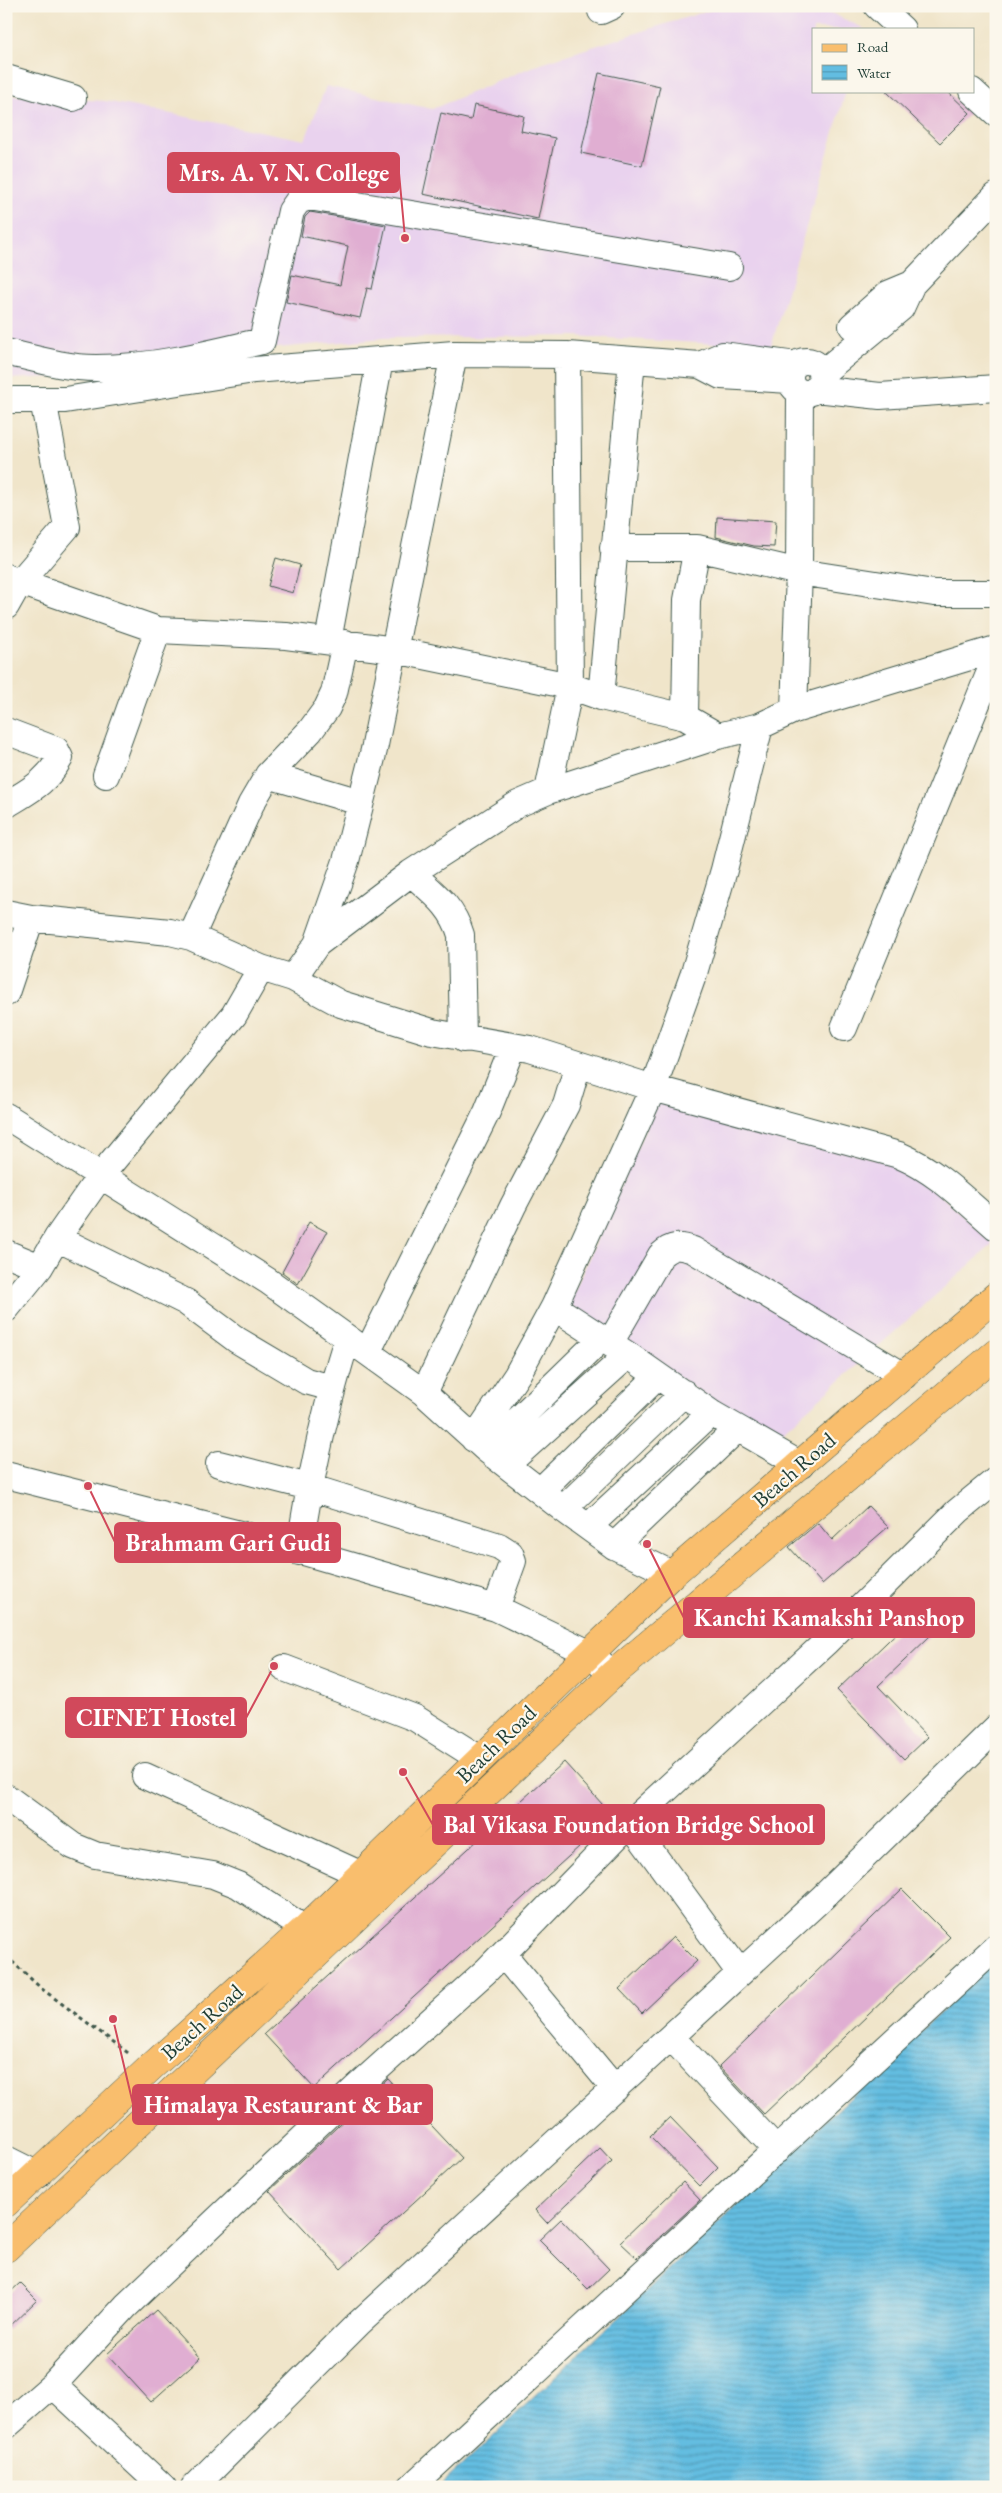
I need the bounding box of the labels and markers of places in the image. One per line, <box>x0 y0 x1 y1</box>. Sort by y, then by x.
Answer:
callout: Mrs. A. V. N. College <box>168 153 399 192</box>
callout: Brahmam Gari Gudi <box>115 1523 340 1562</box>
callout: Kanchi Kamakshi Panshop <box>684 1598 974 1637</box>
callout: CIFNET Hostel <box>66 1698 246 1737</box>
callout: Bal Vikasa Foundation Bridge School <box>433 1805 824 1844</box>
callout: Himalaya Restaurant & Bar <box>133 2085 432 2124</box>

